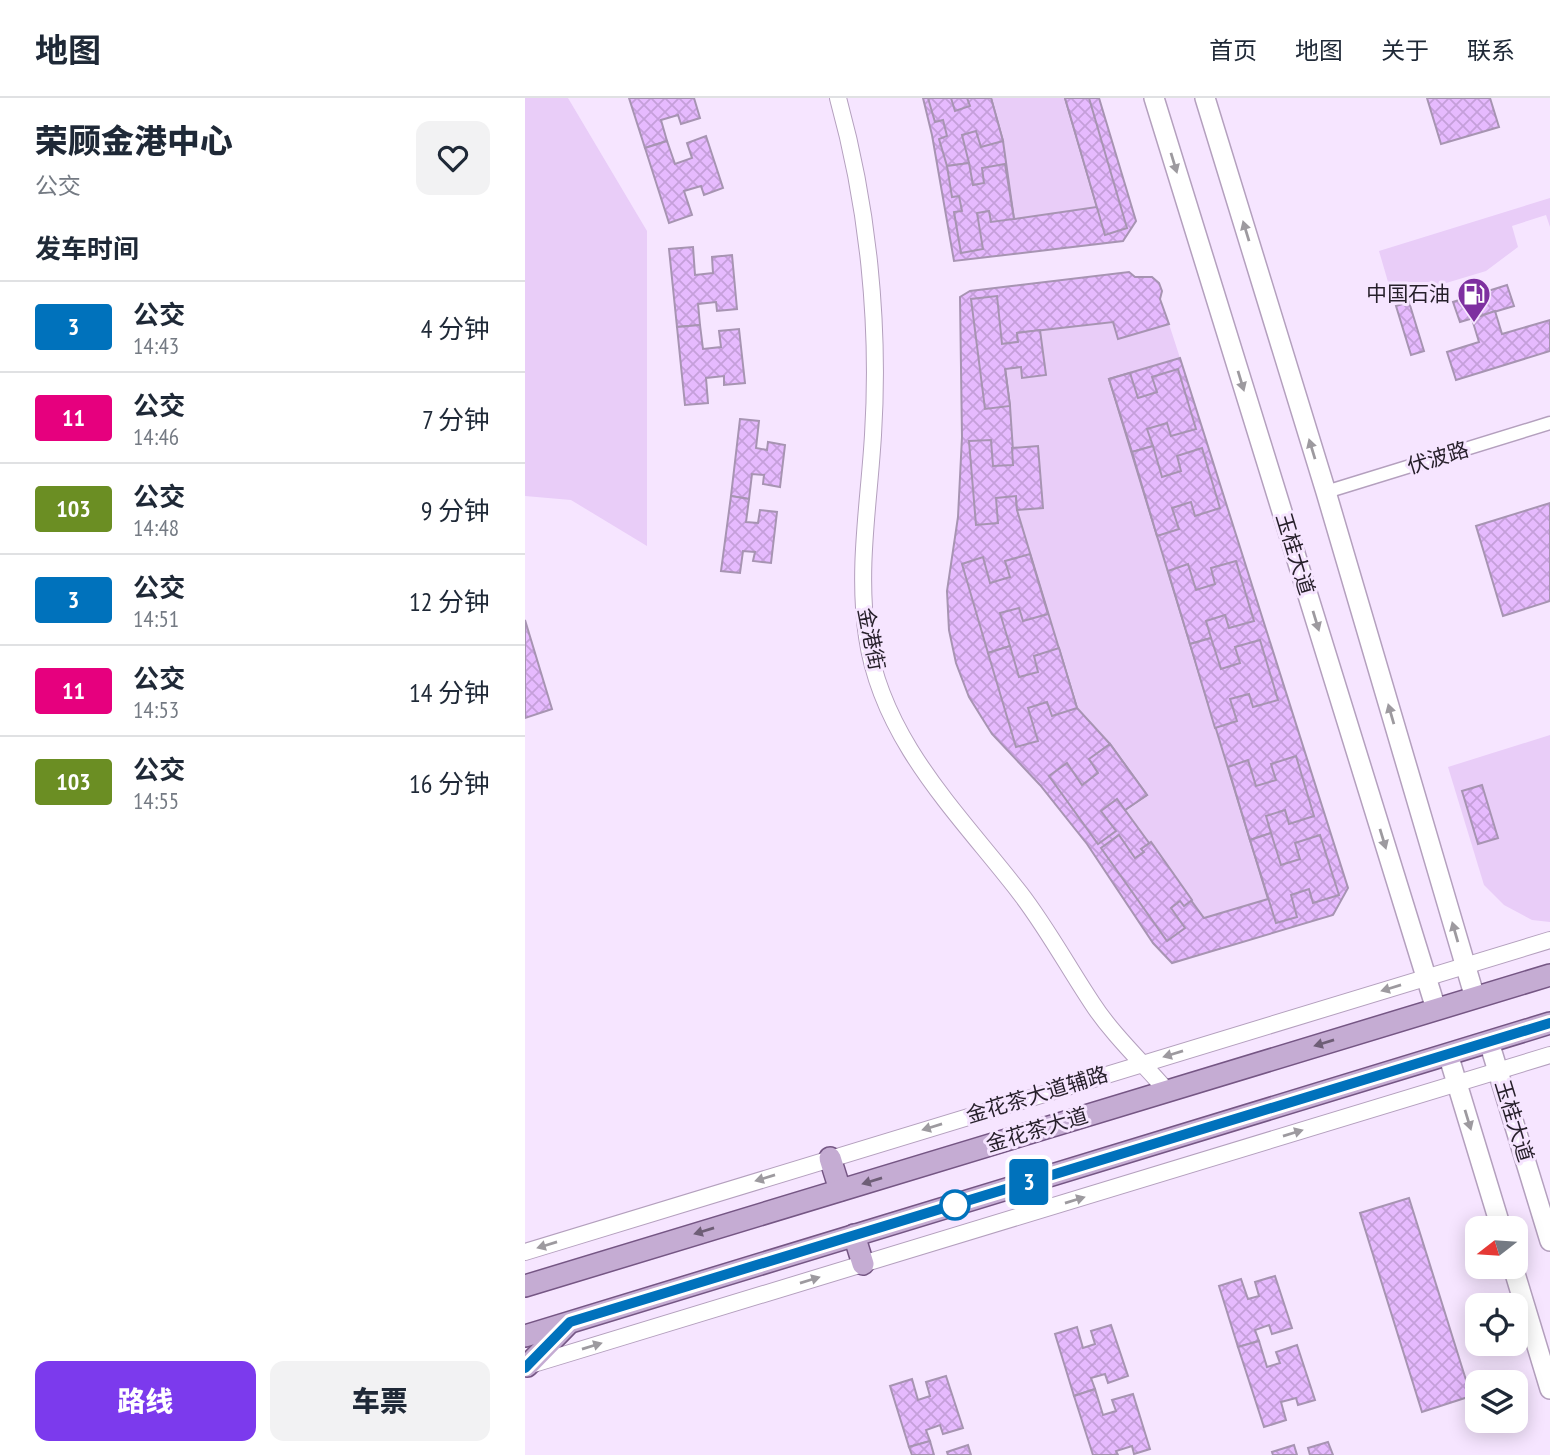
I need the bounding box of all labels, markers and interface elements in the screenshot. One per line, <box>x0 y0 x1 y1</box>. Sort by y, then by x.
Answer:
text: 地图 <box>35 28 101 71</box>
text: 首页 <box>1209 35 1257 66</box>
text: 地图 <box>1295 35 1343 66</box>
text: 关于 <box>1381 35 1429 66</box>
text: 联系 <box>1467 35 1515 66</box>
text: 荣顾金港中心 <box>35 119 233 162</box>
button: heart <box>416 121 490 195</box>
one-way arrow <box>1169 153 1180 174</box>
text: 公交 <box>35 171 81 200</box>
one-way arrow <box>1240 221 1250 242</box>
text: 发车时间 <box>35 232 139 265</box>
fuel station icon: 中国石油 <box>1455 275 1493 324</box>
place label: 中国石油 <box>1366 280 1450 307</box>
text: 公交 <box>133 298 185 331</box>
text: 3 <box>68 311 79 342</box>
text: 4 分钟 <box>421 312 490 345</box>
text: 14:43 <box>133 331 179 360</box>
one-way arrow <box>1236 370 1247 391</box>
text: 公交 <box>133 389 185 422</box>
text: 11 <box>62 402 85 433</box>
text: 7 分钟 <box>422 403 490 436</box>
text: 14:46 <box>133 422 179 451</box>
street label: 伏波路 <box>1404 435 1472 480</box>
one-way arrow <box>1307 438 1317 459</box>
text: 公交 <box>133 480 185 513</box>
text: 103 <box>56 493 91 524</box>
text: 9 分钟 <box>421 494 490 527</box>
street label: 玉桂大道 <box>1270 510 1321 598</box>
text: 14:48 <box>133 513 179 542</box>
text: 公交 <box>133 571 185 604</box>
text: 3 <box>68 584 79 615</box>
text: 12 分钟 <box>409 585 490 618</box>
text: 14:51 <box>133 604 179 633</box>
street label: 金港街 <box>852 605 891 672</box>
one-way arrow <box>1311 611 1321 632</box>
text: 公交 <box>133 662 185 695</box>
text: 11 <box>62 675 85 706</box>
text: 14 分钟 <box>409 676 490 709</box>
text: 14:53 <box>133 695 179 724</box>
one-way arrow <box>1385 703 1396 725</box>
text: 公交 <box>133 753 185 786</box>
text: 103 <box>56 766 91 797</box>
text: 16 分钟 <box>409 767 490 800</box>
text: 14:55 <box>133 786 179 815</box>
one-way arrow <box>1378 828 1389 849</box>
one-way arrow <box>1450 921 1460 942</box>
one-way arrow <box>1380 984 1401 994</box>
one-way arrow <box>1313 1039 1334 1049</box>
one-way arrow <box>1163 1050 1184 1060</box>
street label: 金花茶大道辅路 <box>963 1061 1111 1129</box>
street label: 玉桂大道 <box>1489 1077 1540 1165</box>
street label: 金花茶大道 <box>983 1103 1091 1157</box>
one-way arrow <box>1464 1109 1474 1130</box>
one-way arrow <box>921 1123 942 1133</box>
one-way arrow <box>1282 1128 1303 1138</box>
line badge: 3 <box>1006 1159 1052 1205</box>
text: 3 <box>1023 1166 1035 1197</box>
one-way arrow <box>754 1174 775 1184</box>
one-way arrow <box>861 1176 882 1186</box>
unlabelled marker <box>940 1190 970 1220</box>
one-way arrow <box>1065 1194 1086 1204</box>
north arrow <box>1465 1216 1528 1279</box>
map controls <box>1465 1216 1528 1433</box>
one-way arrow <box>693 1227 714 1237</box>
one-way arrow <box>537 1240 558 1250</box>
one-way arrow <box>800 1274 821 1284</box>
button: locate <box>1465 1293 1528 1356</box>
one-way arrow <box>582 1340 603 1350</box>
button: 路线 <box>35 1361 256 1441</box>
button: 车票 <box>270 1361 490 1441</box>
button: layers <box>1465 1370 1528 1433</box>

